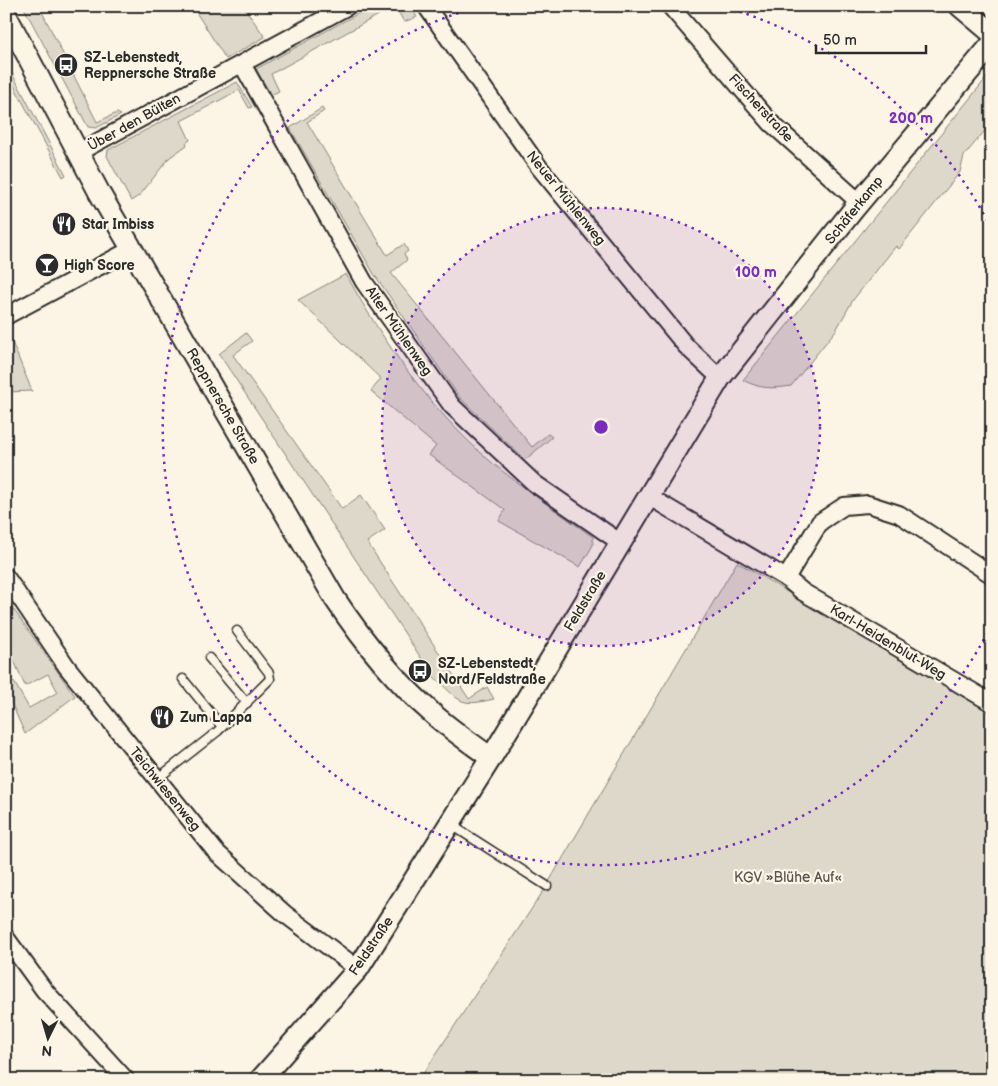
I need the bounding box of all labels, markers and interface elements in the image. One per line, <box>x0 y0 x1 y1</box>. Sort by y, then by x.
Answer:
scale bar <box>816 22 926 54</box>
text: 50 m <box>823 31 857 50</box>
place label: SZ-Lebenstedt, Reppnersche Straße <box>84 49 216 82</box>
bus stop icon: SZ-Lebenstedt, Reppnersche Straße <box>53 52 79 78</box>
street label: Fischerstraße <box>725 70 797 146</box>
street label: Über den Bülten <box>84 89 183 155</box>
text: 200 m <box>889 109 933 128</box>
street label: Neuer Mühlenweg <box>523 147 609 249</box>
street label: Schäferkamp <box>821 172 887 248</box>
restaurant icon: Star Imbiss <box>51 211 77 237</box>
place label: Star Imbiss <box>82 216 154 233</box>
bar icon: High Score <box>34 252 60 278</box>
place label: High Score <box>64 257 135 274</box>
text: 100 m <box>735 263 777 282</box>
street label: Alter Mühlenweg <box>362 283 436 379</box>
street label: Reppnersche Straße <box>183 345 263 467</box>
centre of rings <box>592 418 610 436</box>
street label: Feldstraße <box>560 568 610 634</box>
street label: Karl-Heidenblut-Weg <box>827 601 949 683</box>
place label: SZ-Lebenstedt, Nord/Feldstraße <box>438 655 546 688</box>
bus stop icon: SZ-Lebenstedt, Nord/Feldstraße <box>407 658 433 684</box>
restaurant icon: Zum Lappa <box>149 704 175 730</box>
place label: Zum Lappa <box>180 709 252 726</box>
street label: Teichwiesenweg <box>126 744 204 834</box>
park label: KGV »Blühe Auf« <box>734 869 842 886</box>
street label: Feldstraße <box>345 913 397 979</box>
north arrow <box>22 1014 72 1064</box>
text: N <box>41 1042 53 1059</box>

